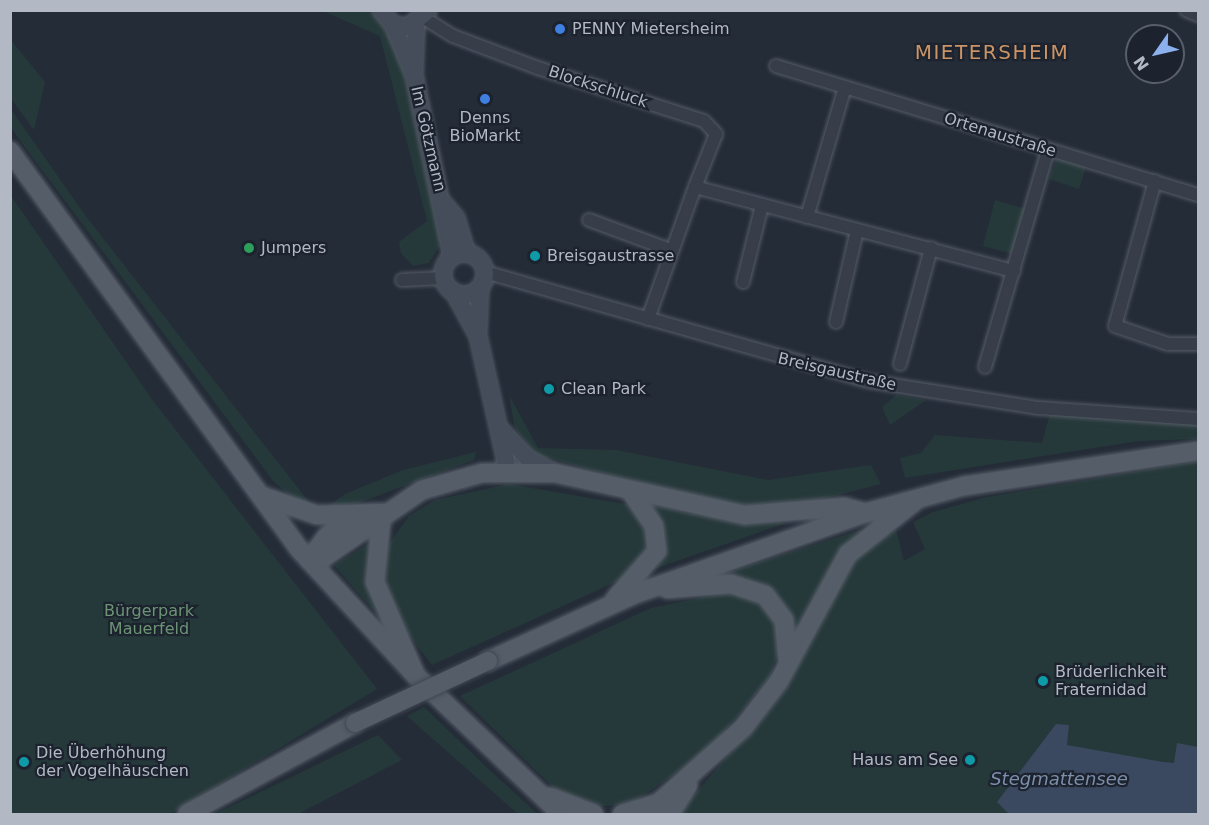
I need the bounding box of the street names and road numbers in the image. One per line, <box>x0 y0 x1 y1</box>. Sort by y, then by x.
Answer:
street label: Blockschluck <box>546 62 650 112</box>
street label: Im Götzmann <box>407 84 449 194</box>
street label: Ortenaustraße <box>942 109 1058 161</box>
street label: Breisgaustraße <box>776 349 898 395</box>

